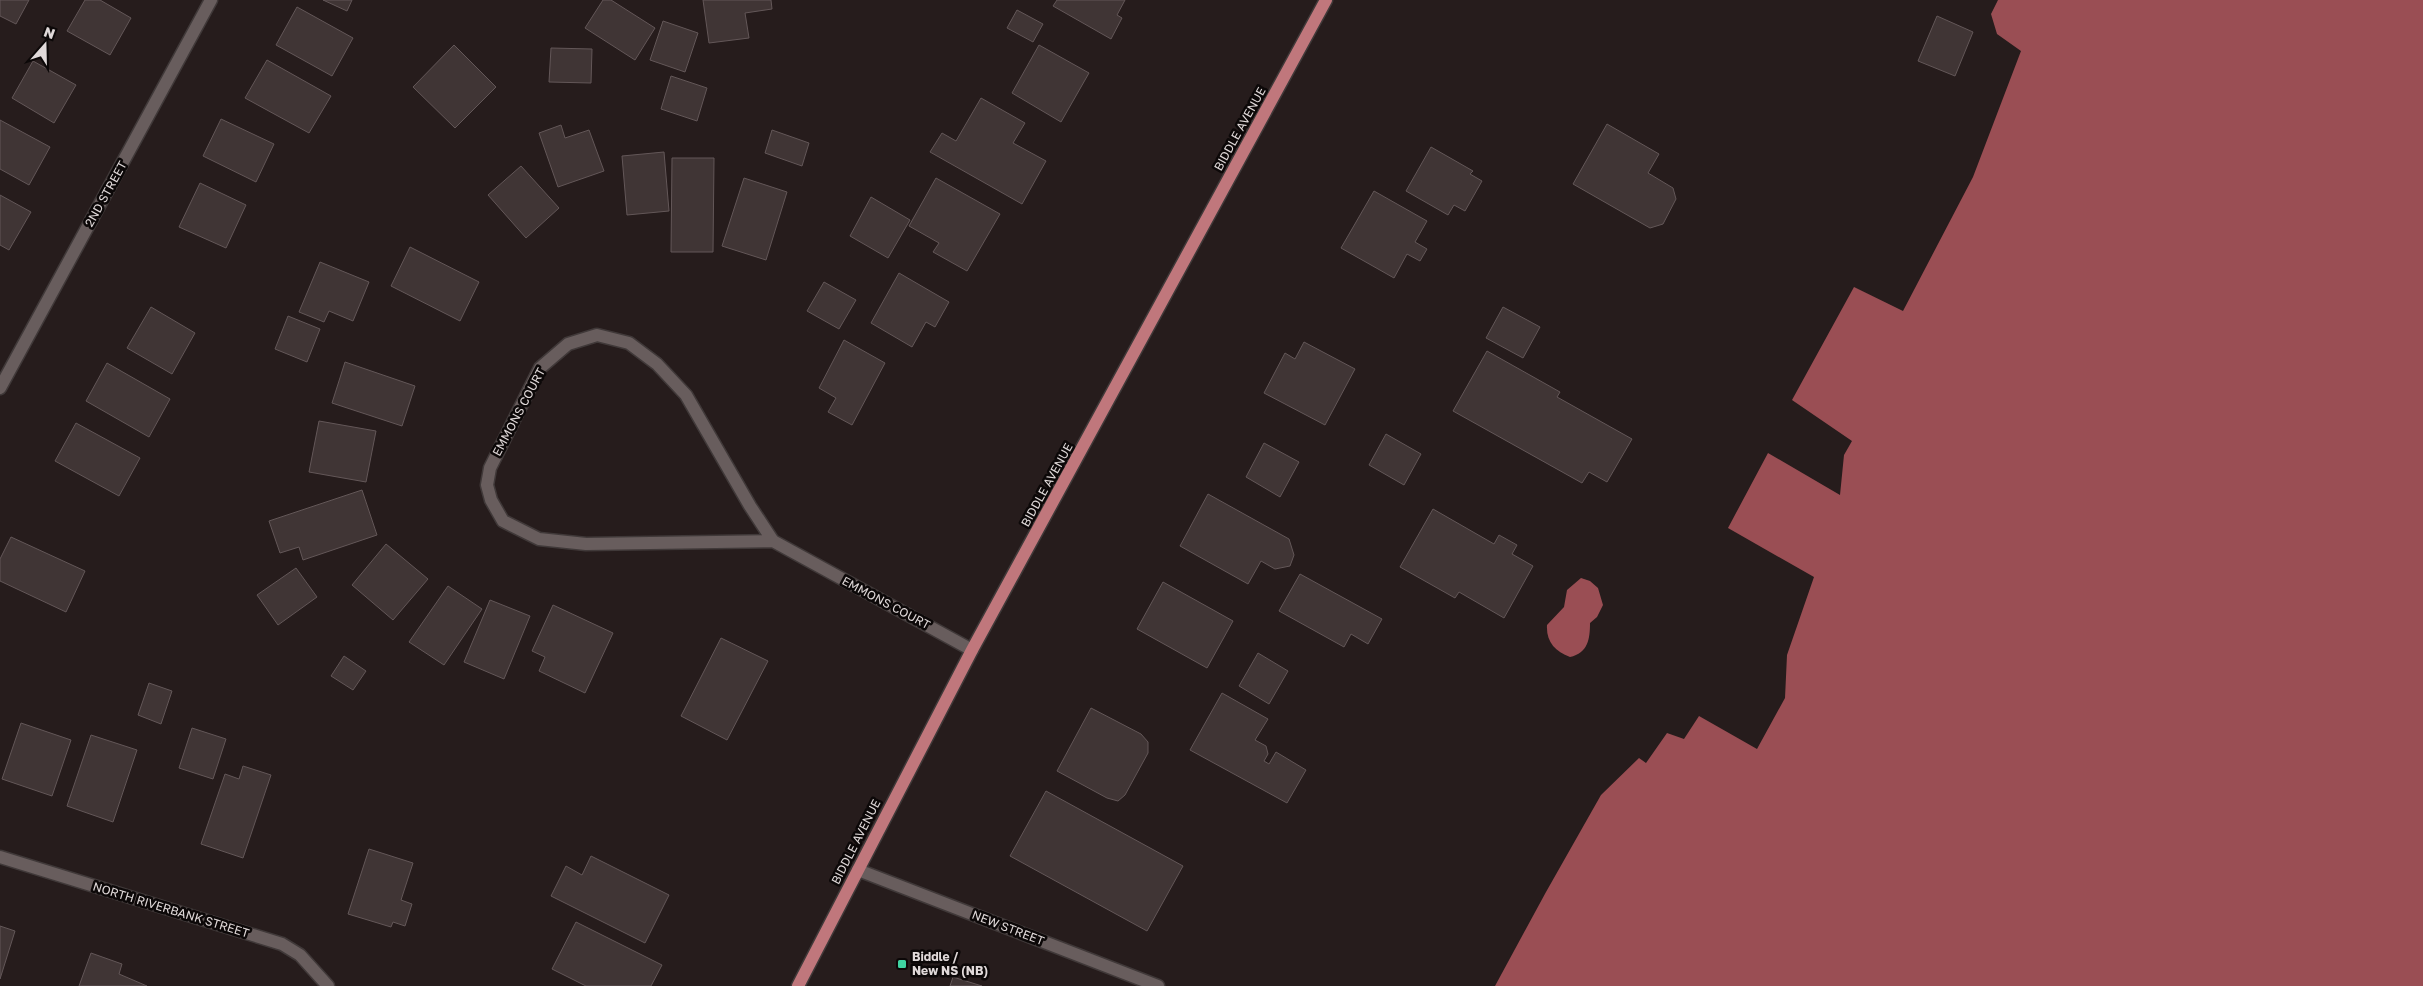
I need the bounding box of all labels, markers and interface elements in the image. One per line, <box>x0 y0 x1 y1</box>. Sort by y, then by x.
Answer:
north arrow <box>20 20 70 70</box>
text: N <box>42 23 58 42</box>
street label: BIDDLE AVENUE <box>1210 84 1269 173</box>
street label: 2ND STREET <box>81 158 130 229</box>
street label: EMMONS COURT <box>489 365 548 459</box>
street label: BIDDLE AVENUE <box>1017 440 1076 529</box>
street label: EMMONS COURT <box>839 573 933 632</box>
street label: BIDDLE AVENUE <box>828 797 883 887</box>
street label: NORTH RIVERBANK STREET <box>91 879 252 941</box>
street label: NEW STREET <box>970 907 1047 948</box>
place label: Biddle / New NS (NB) <box>912 949 988 978</box>
marker: Biddle / New NS (NB) <box>896 958 908 970</box>

